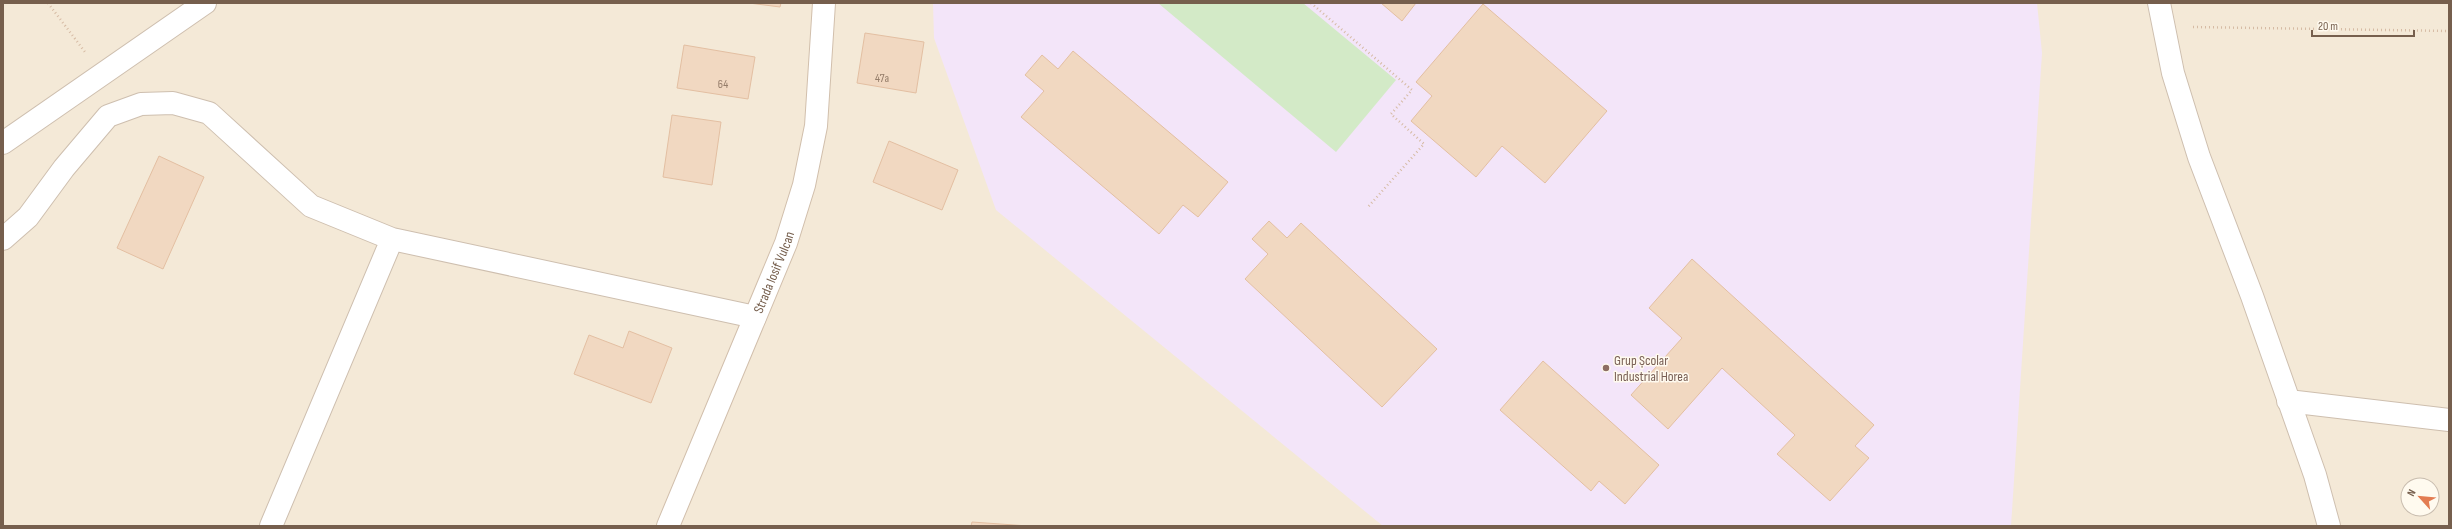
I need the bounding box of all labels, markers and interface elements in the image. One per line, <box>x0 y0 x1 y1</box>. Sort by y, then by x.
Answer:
scale bar <box>2312 12 2414 38</box>
text: 20 m <box>2318 19 2338 34</box>
house number: 47a <box>875 71 889 86</box>
house number: 64 <box>718 77 728 92</box>
street label: Strada Iosif Vulcan <box>749 229 798 316</box>
place label: Grup Școlar Industrial Horea <box>1614 352 1688 385</box>
marker: Grup Școlar Industrial Horea <box>1601 363 1611 373</box>
north arrow <box>2400 477 2440 517</box>
text: N <box>2404 487 2419 498</box>

